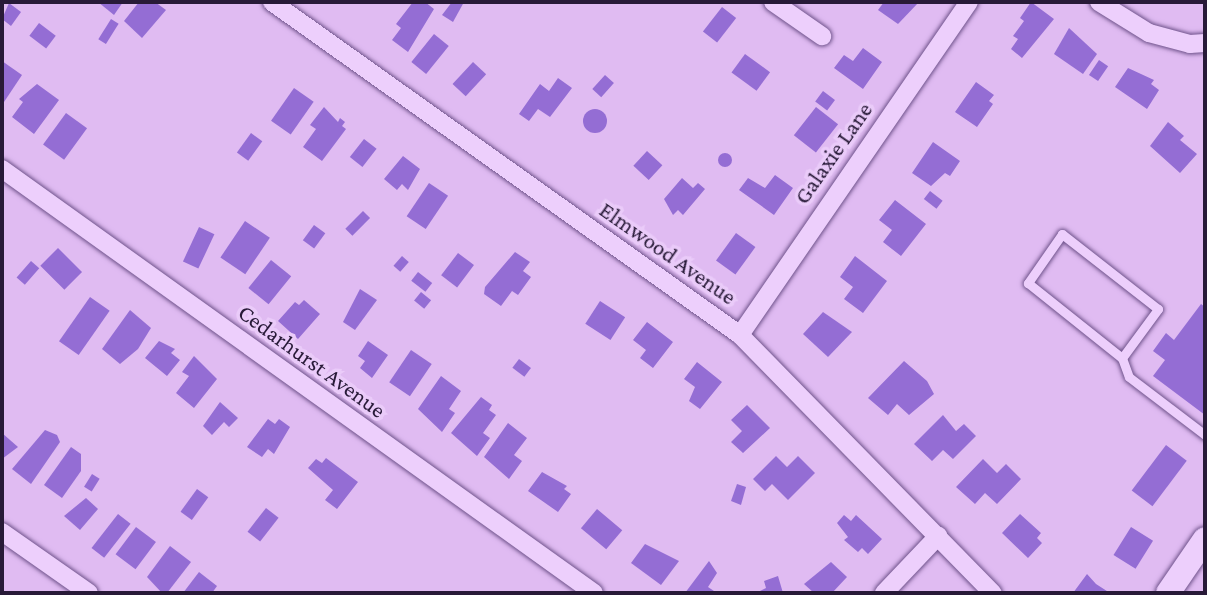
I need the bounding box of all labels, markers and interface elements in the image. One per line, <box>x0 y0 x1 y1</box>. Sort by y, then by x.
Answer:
street label: Galaxie Lane <box>788 97 878 209</box>
street label: Elmwood Avenue <box>594 196 742 310</box>
street label: Cedarhurst Avenue <box>233 298 391 424</box>

